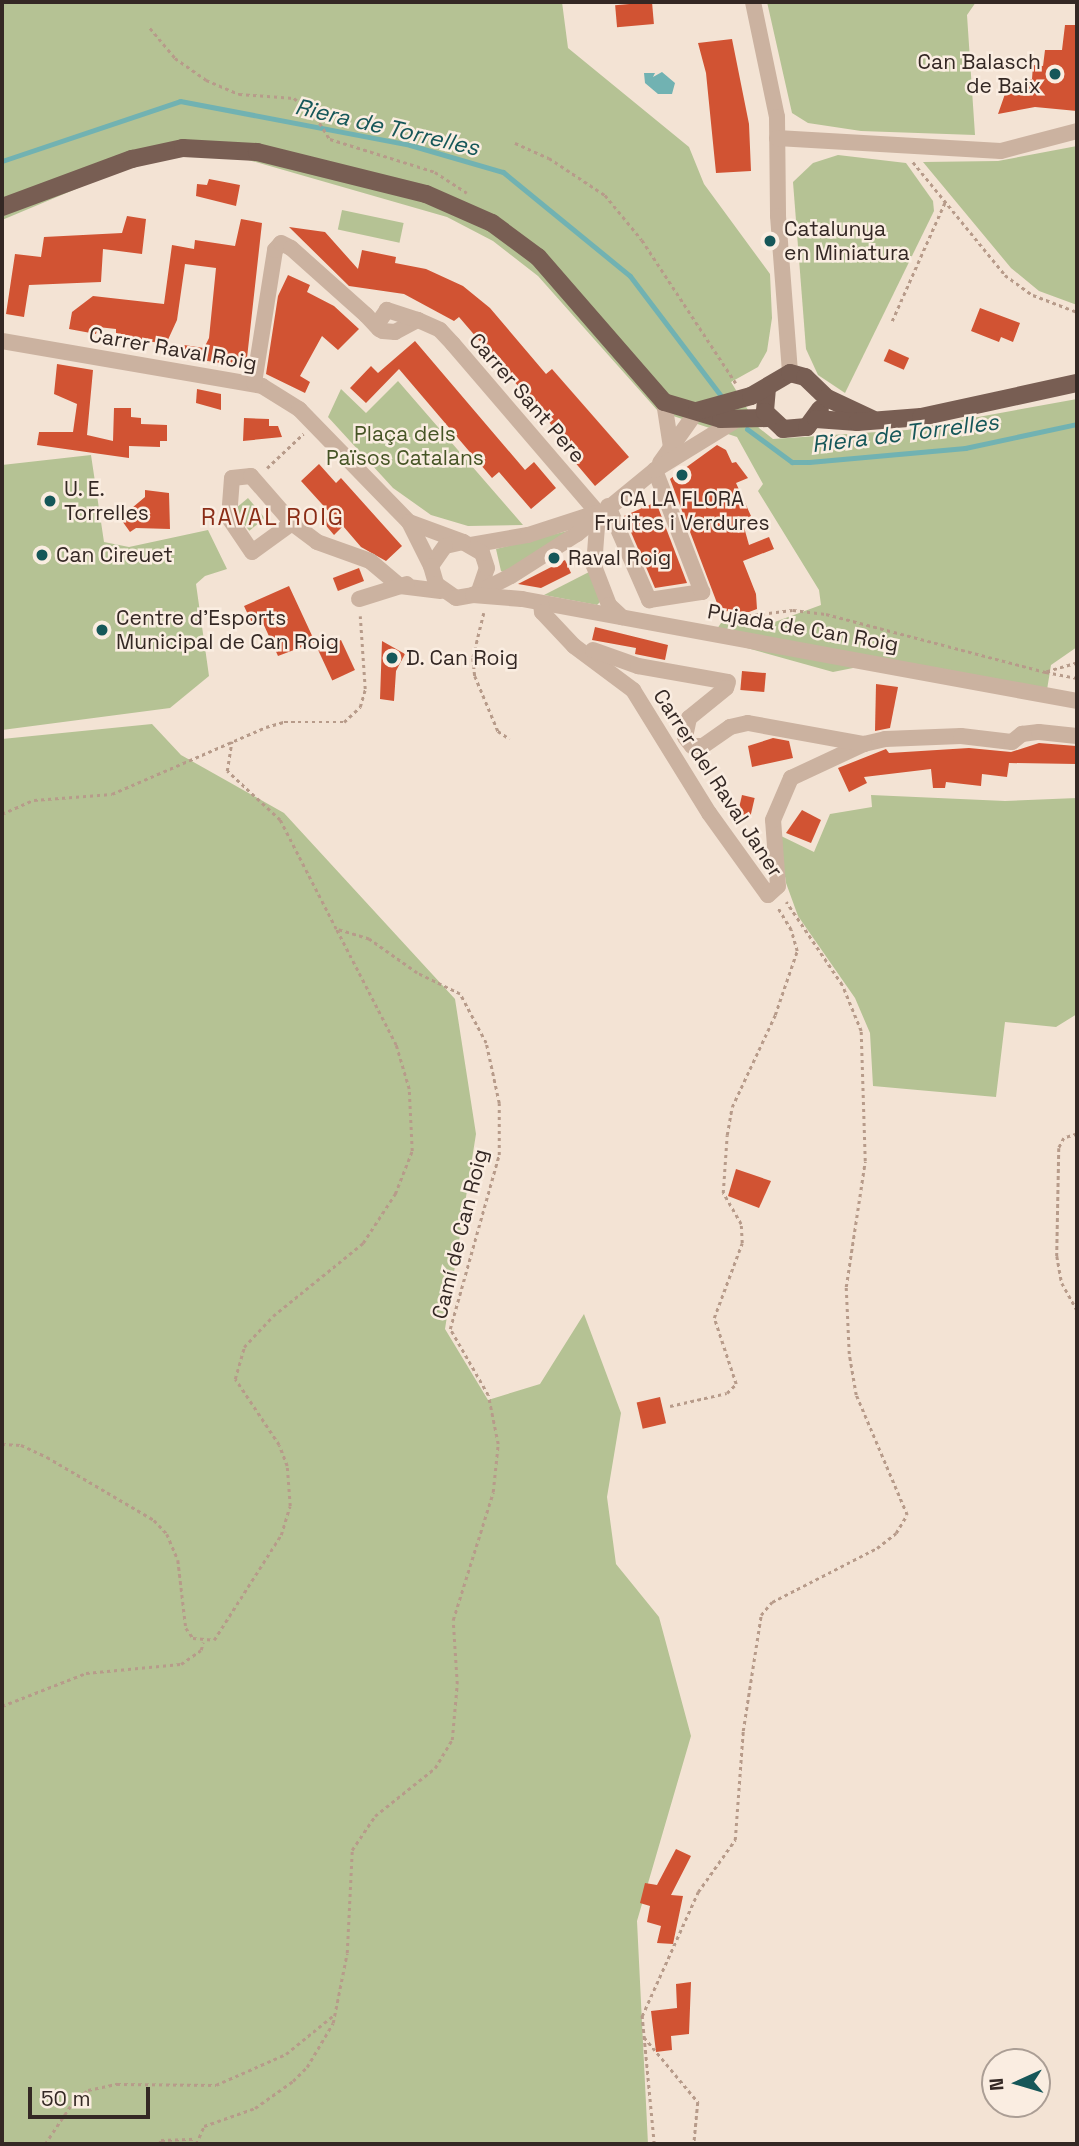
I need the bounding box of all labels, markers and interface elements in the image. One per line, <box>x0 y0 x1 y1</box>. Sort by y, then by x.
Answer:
place label: Can Balasch de Baix <box>918 49 1041 99</box>
marker: Can Balasch de Baix <box>1047 66 1063 82</box>
water label: Riera de Torrelles <box>292 92 482 162</box>
place label: Catalunya en Miniatura <box>784 216 910 266</box>
marker: Catalunya en Miniatura <box>762 233 778 249</box>
street label: Carrer Raval Roig <box>87 322 259 376</box>
street label: Carrer Sant Pere <box>464 328 590 468</box>
water label: Riera de Torrelles <box>810 408 1000 458</box>
park label: Plaça dels Països Catalans <box>326 421 484 471</box>
marker: CA LA FLORA Fruites i Verdures <box>674 467 690 483</box>
place label: U. E. Torrelles <box>64 476 149 526</box>
place label: CA LA FLORA Fruites i Verdures <box>594 486 770 536</box>
marker: U. E. Torrelles <box>42 493 58 509</box>
district label: RAVAL ROIG <box>202 503 344 531</box>
place label: Can Cireuet <box>56 542 173 568</box>
place label: Raval Roig <box>568 545 671 571</box>
marker: Can Cireuet <box>34 547 50 563</box>
marker: Raval Roig <box>546 550 562 566</box>
street label: Pujada de Can Roig <box>706 599 900 657</box>
place label: Centre d'Esports Municipal de Can Roig <box>116 605 339 655</box>
marker: Centre d'Esports Municipal de Can Roig <box>94 622 110 638</box>
place label: D. Can Roig <box>406 645 519 671</box>
marker: D. Can Roig <box>384 650 400 666</box>
street label: Carrer del Raval Janer <box>648 684 788 882</box>
street label: Camí de Can Roig <box>427 1146 493 1322</box>
north arrow <box>981 2048 1051 2118</box>
scale bar <box>32 2072 154 2116</box>
text: N <box>984 2077 1009 2092</box>
text: 50 m <box>41 2085 91 2112</box>

